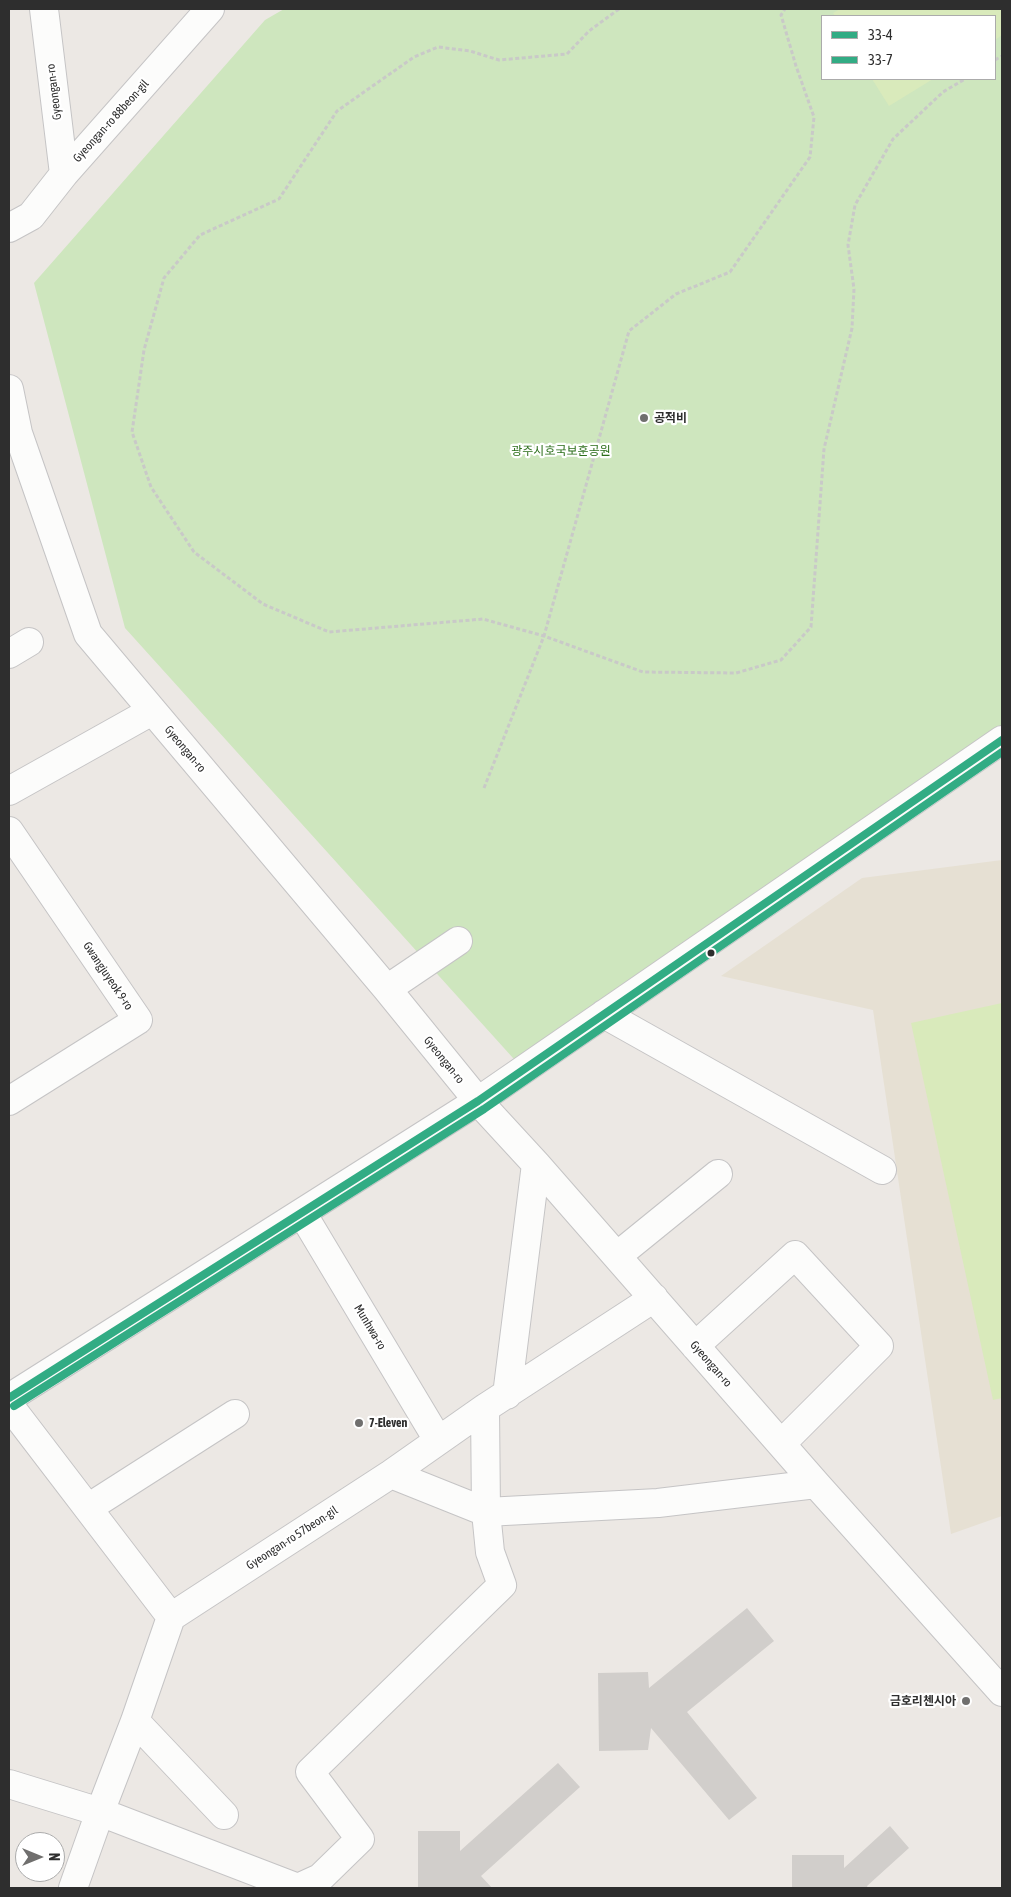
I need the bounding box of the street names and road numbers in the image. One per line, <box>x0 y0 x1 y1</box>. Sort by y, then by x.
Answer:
street label: Gyeongan-ro <box>43 63 65 121</box>
street label: Gyeongan-ro 88beon-gil <box>70 77 152 165</box>
street label: Gyeongan-ro <box>161 723 209 775</box>
street label: Gwangjuyeok 9-ro <box>80 939 136 1013</box>
street label: Gyeongan-ro <box>421 1034 467 1086</box>
street label: Munhwa-ro <box>351 1302 389 1352</box>
street label: Gyeongan-ro <box>687 1338 735 1390</box>
street label: Gyeongan-ro 57beon-gil <box>244 1503 340 1573</box>

